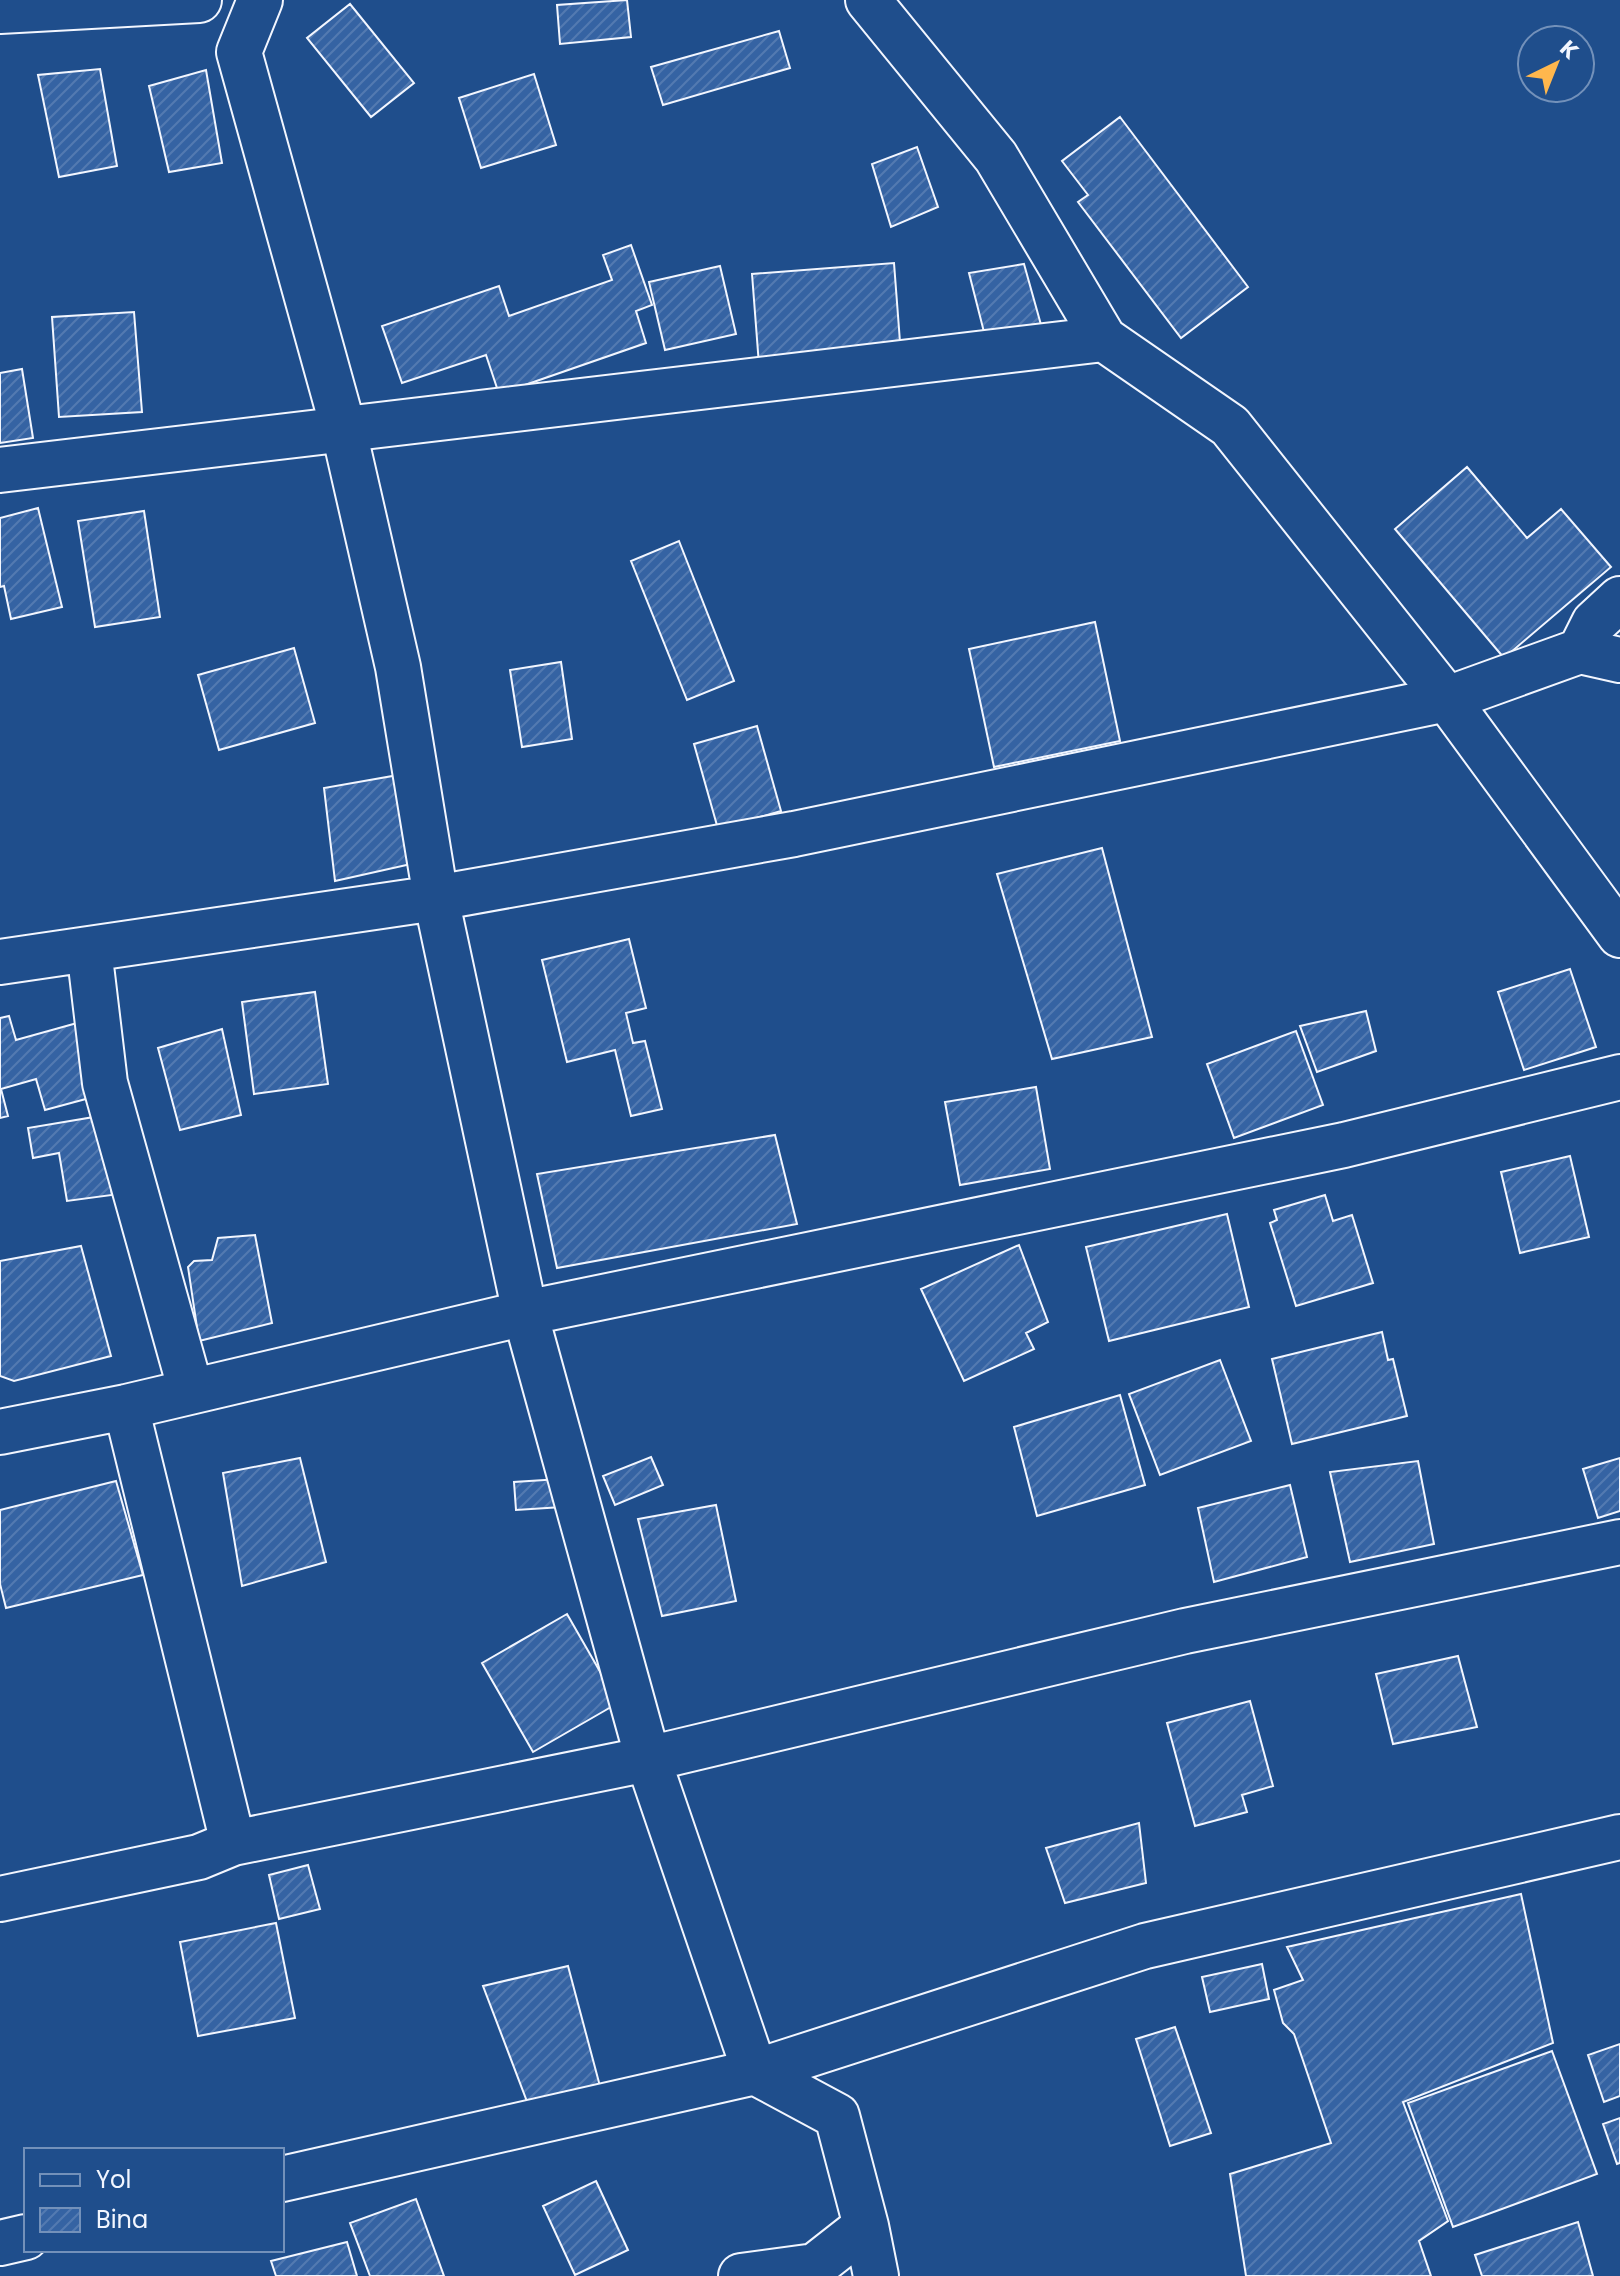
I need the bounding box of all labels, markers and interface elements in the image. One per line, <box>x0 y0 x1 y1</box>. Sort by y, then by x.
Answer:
north arrow <box>1516 24 1596 104</box>
text: K <box>1553 33 1585 66</box>
legend <box>24 2148 284 2252</box>
text: Yol <box>96 2163 131 2196</box>
text: Bina <box>96 2203 148 2236</box>

